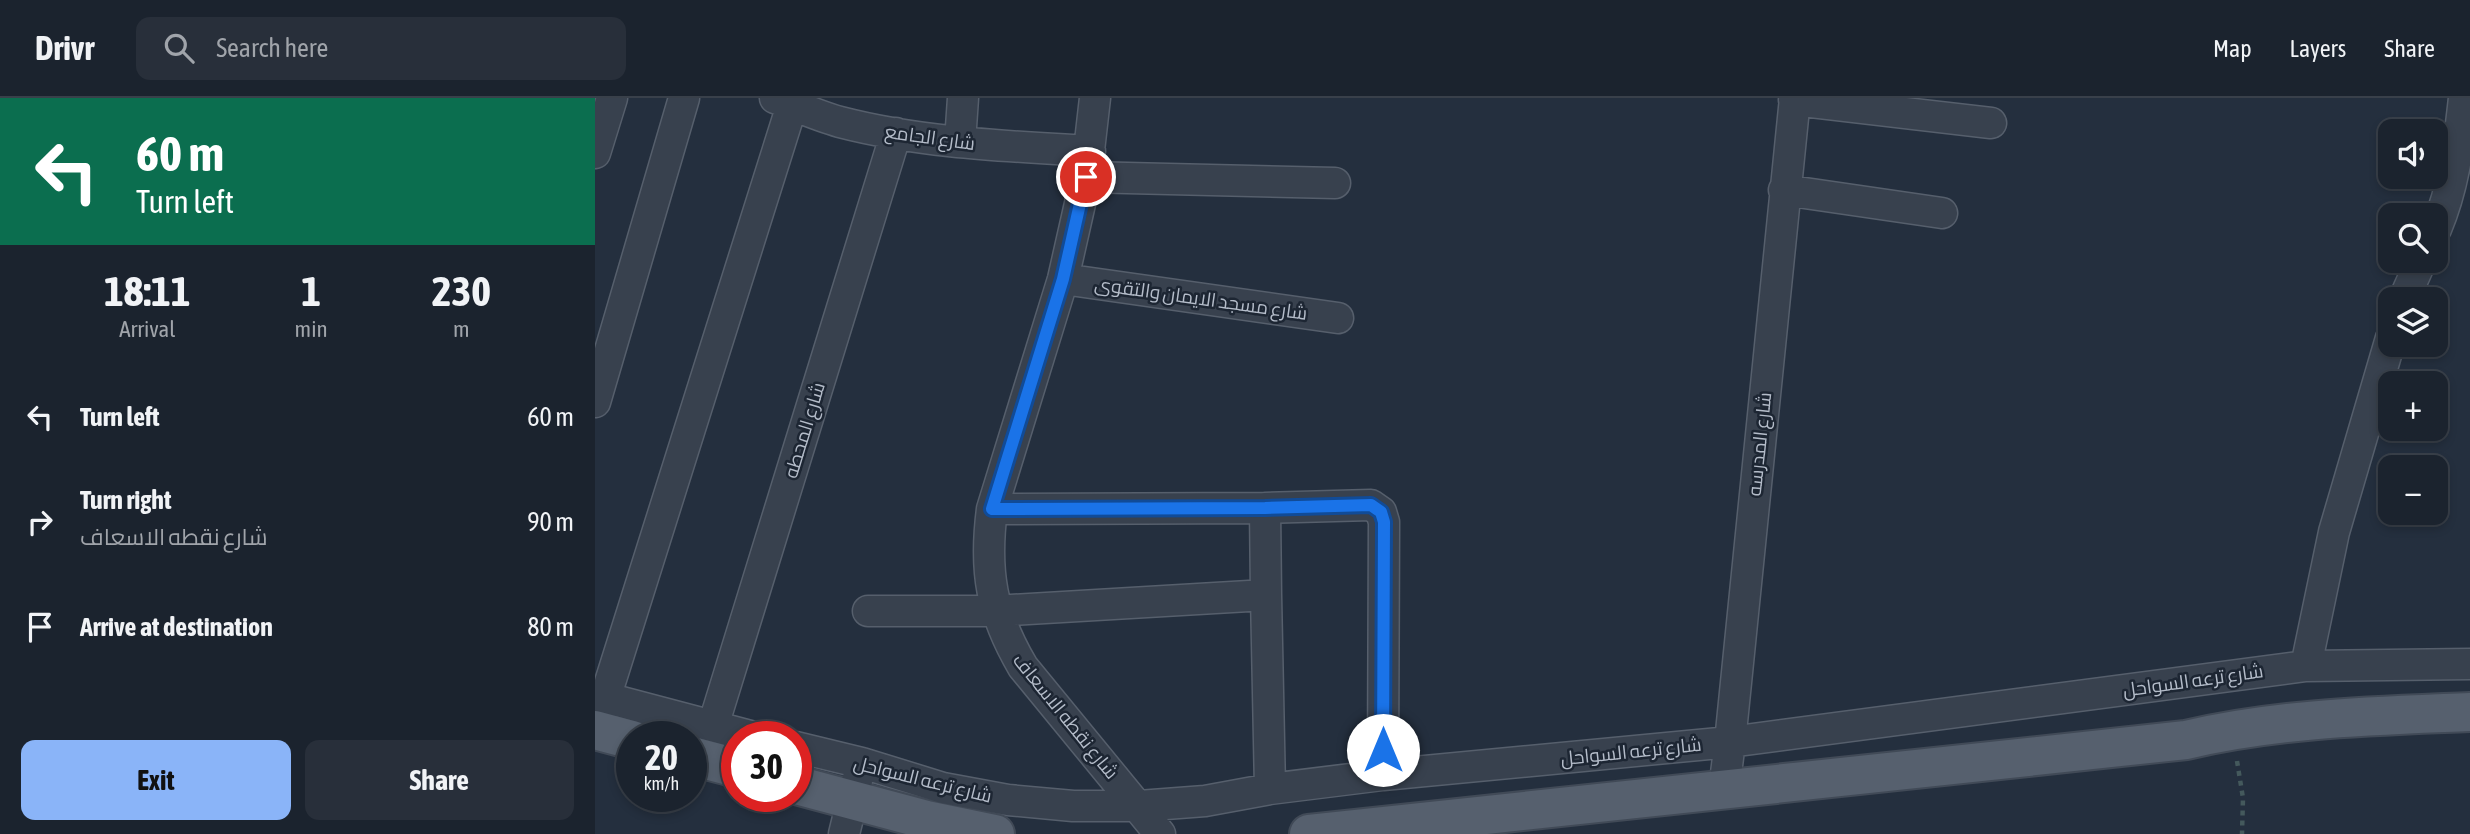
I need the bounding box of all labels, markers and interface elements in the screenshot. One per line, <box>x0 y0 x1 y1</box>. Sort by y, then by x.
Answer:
search box <box>136 17 626 80</box>
text: Drivr <box>35 29 94 67</box>
icon: search <box>160 29 198 67</box>
text: Search here <box>216 33 328 63</box>
text: Map <box>2213 35 2252 62</box>
text: Layers <box>2290 35 2346 62</box>
text: Share <box>2384 35 2435 62</box>
map controls <box>2378 119 2448 525</box>
button: sound <box>2378 119 2448 189</box>
street label: شارع الجامع <box>883 120 977 157</box>
text: 60 m <box>136 125 224 181</box>
icon: left <box>21 126 112 217</box>
pin <box>1056 147 1116 207</box>
icon: arrive <box>1067 158 1105 196</box>
text: Turn left <box>136 183 234 220</box>
button: search <box>2378 203 2448 273</box>
text: 18:11 <box>104 267 191 315</box>
text: 1 <box>301 267 321 315</box>
text: 230 <box>432 267 491 315</box>
street label: شارع مسجد الايمان والتقوى <box>1093 272 1309 327</box>
button: layers <box>2378 287 2448 357</box>
text: Arrival <box>119 316 175 342</box>
text: min <box>295 316 328 342</box>
text: m <box>453 316 470 342</box>
button: + <box>2378 371 2448 441</box>
street label: شارع المحطه <box>779 379 832 482</box>
street label: شارع المدرسه <box>1743 391 1778 497</box>
icon: left <box>21 398 59 436</box>
text: Turn left <box>80 402 160 432</box>
text: 60 m <box>527 402 574 432</box>
button: − <box>2378 455 2448 525</box>
text: Turn right <box>80 485 171 515</box>
icon: right <box>21 503 59 541</box>
text: 90 m <box>527 507 574 537</box>
text: شارع نقطه الاسعاف <box>80 524 267 550</box>
icon: arrive <box>21 608 59 646</box>
text: Arrive at destination <box>80 612 273 642</box>
text: 80 m <box>527 612 574 642</box>
street label: شارع نقطه الاسعاف <box>1006 649 1123 785</box>
street label: شارع ترعه السواحل <box>2121 659 2265 704</box>
position arrow <box>1346 713 1420 787</box>
speed limit sign: 30 <box>721 721 812 812</box>
street label: شارع ترعه السواحل <box>1559 733 1703 772</box>
text: 20 <box>645 737 678 777</box>
button: Exit <box>21 740 291 820</box>
button: Share <box>305 740 574 820</box>
street label: شارع ترعه السواحل <box>851 751 994 810</box>
text: km/h <box>644 773 679 794</box>

